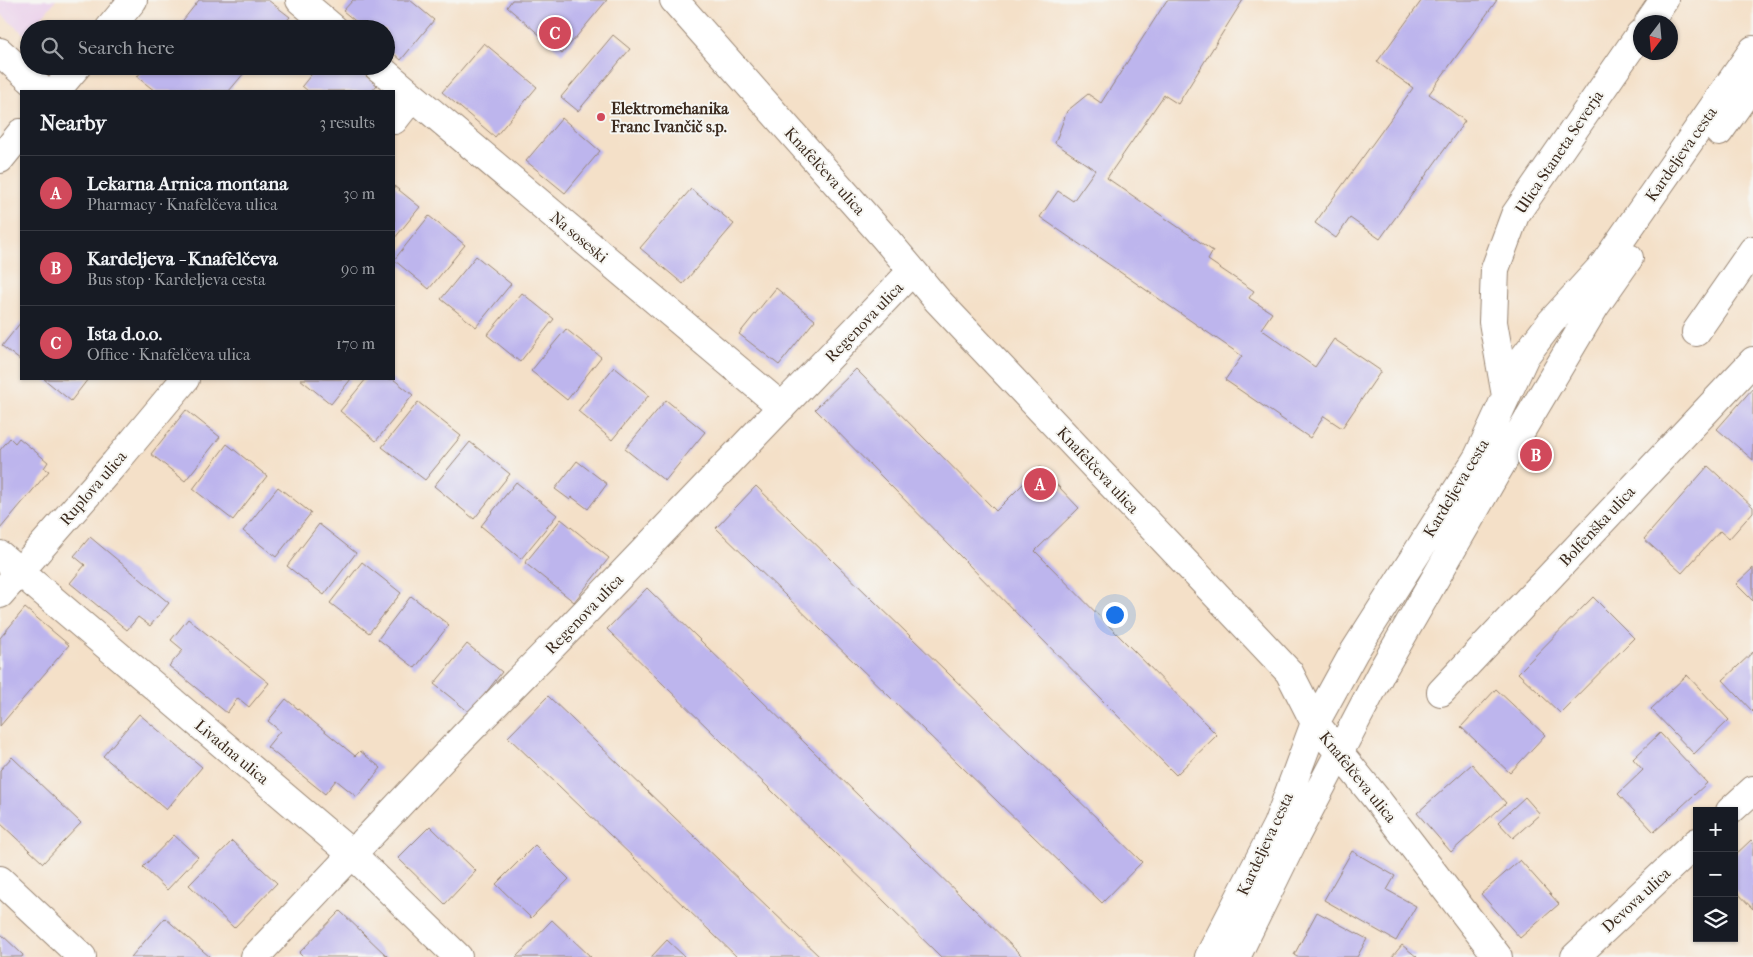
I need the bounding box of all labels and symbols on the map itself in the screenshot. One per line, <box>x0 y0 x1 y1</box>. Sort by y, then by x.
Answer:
pin: C <box>539 14 571 52</box>
north arrow <box>1633 15 1678 60</box>
street label: Ulica Staneta Severja <box>1511 86 1608 217</box>
place label: Elektromehanika Franc Ivančič s.p. <box>610 99 729 137</box>
street label: Kardeljeva cesta <box>1641 103 1721 205</box>
marker: Elektromehanika Franc Ivančič s.p. <box>595 111 607 123</box>
street label: Knafelčeva ulica <box>781 123 870 219</box>
street label: Na soseski <box>546 207 612 267</box>
street label: Regenova ulica <box>821 278 907 366</box>
street label: Knafelčeva ulica <box>1053 423 1143 518</box>
street label: Kardeljeva cesta <box>1419 435 1493 541</box>
pin: B <box>1520 436 1552 474</box>
street label: Ruplova ulica <box>56 446 131 529</box>
pin: A <box>1024 465 1056 503</box>
street label: Bolfenška ulica <box>1555 482 1639 570</box>
street label: Regenova ulica <box>541 570 627 658</box>
your location <box>1102 602 1128 628</box>
street label: Livadna ulica <box>191 716 273 789</box>
street label: Knafelčeva ulica <box>1316 728 1401 827</box>
street label: Kardeljeva cesta <box>1233 789 1297 898</box>
street label: Devova ulica <box>1598 863 1675 937</box>

